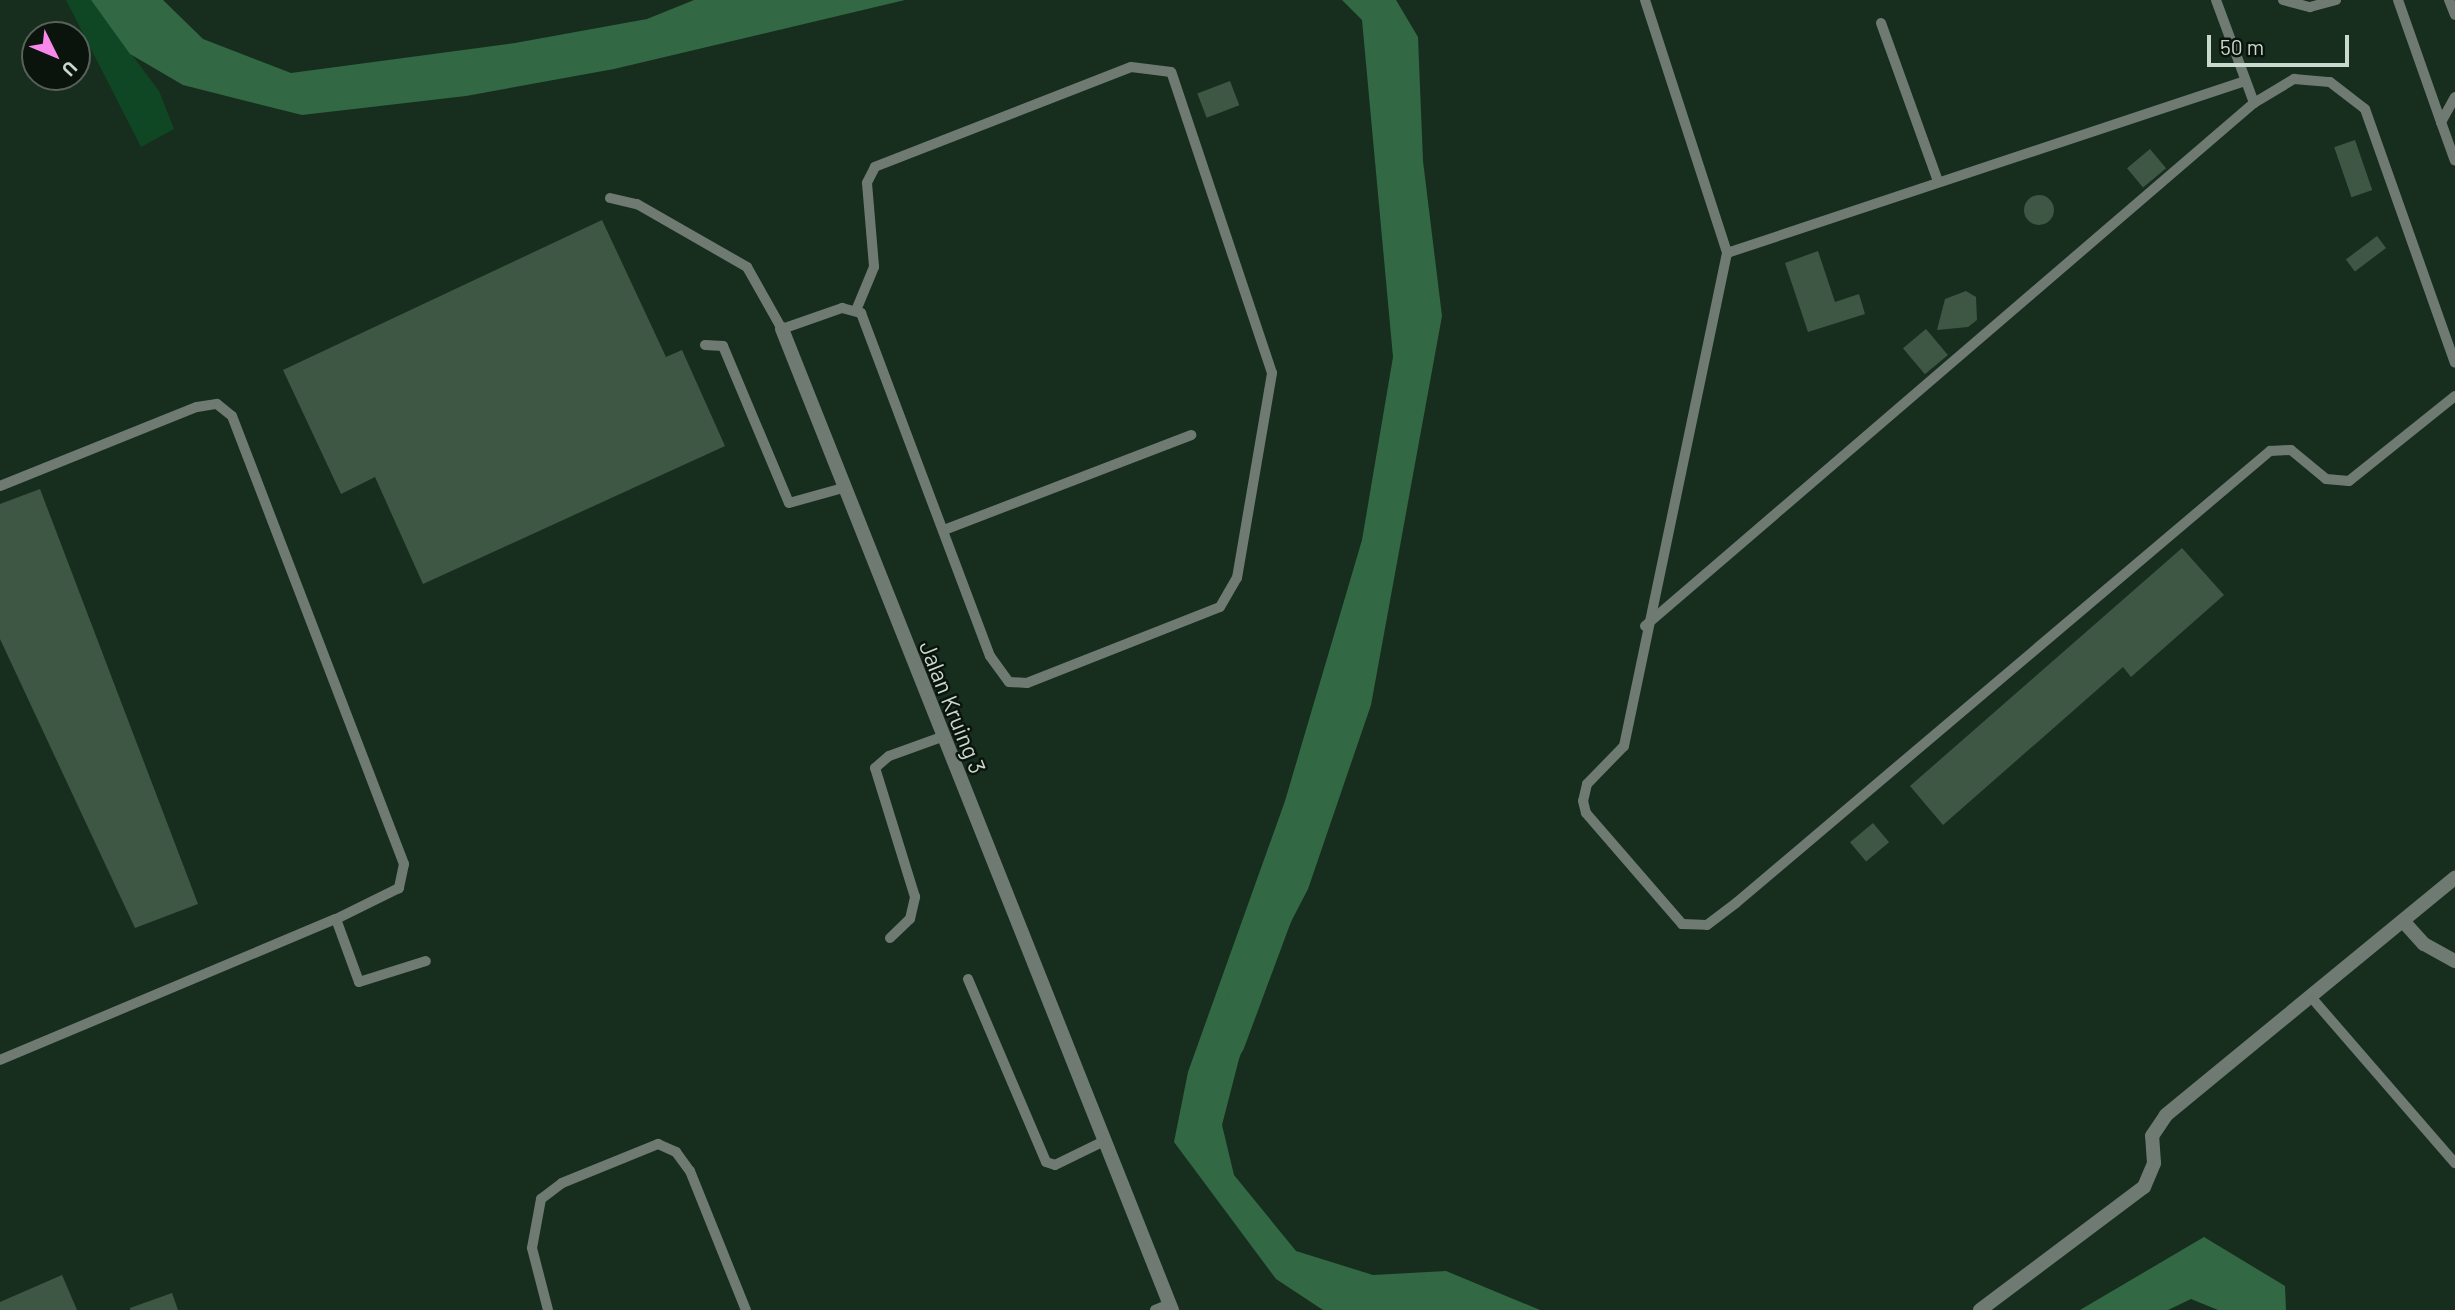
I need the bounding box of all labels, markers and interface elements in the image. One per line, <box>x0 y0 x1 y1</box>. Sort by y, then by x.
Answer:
north arrow <box>21 21 91 91</box>
scale bar <box>2210 21 2352 65</box>
text: 50 m <box>2220 34 2264 59</box>
text: U <box>58 57 83 82</box>
street label: Jalan Kruing 3 <box>914 637 992 777</box>

